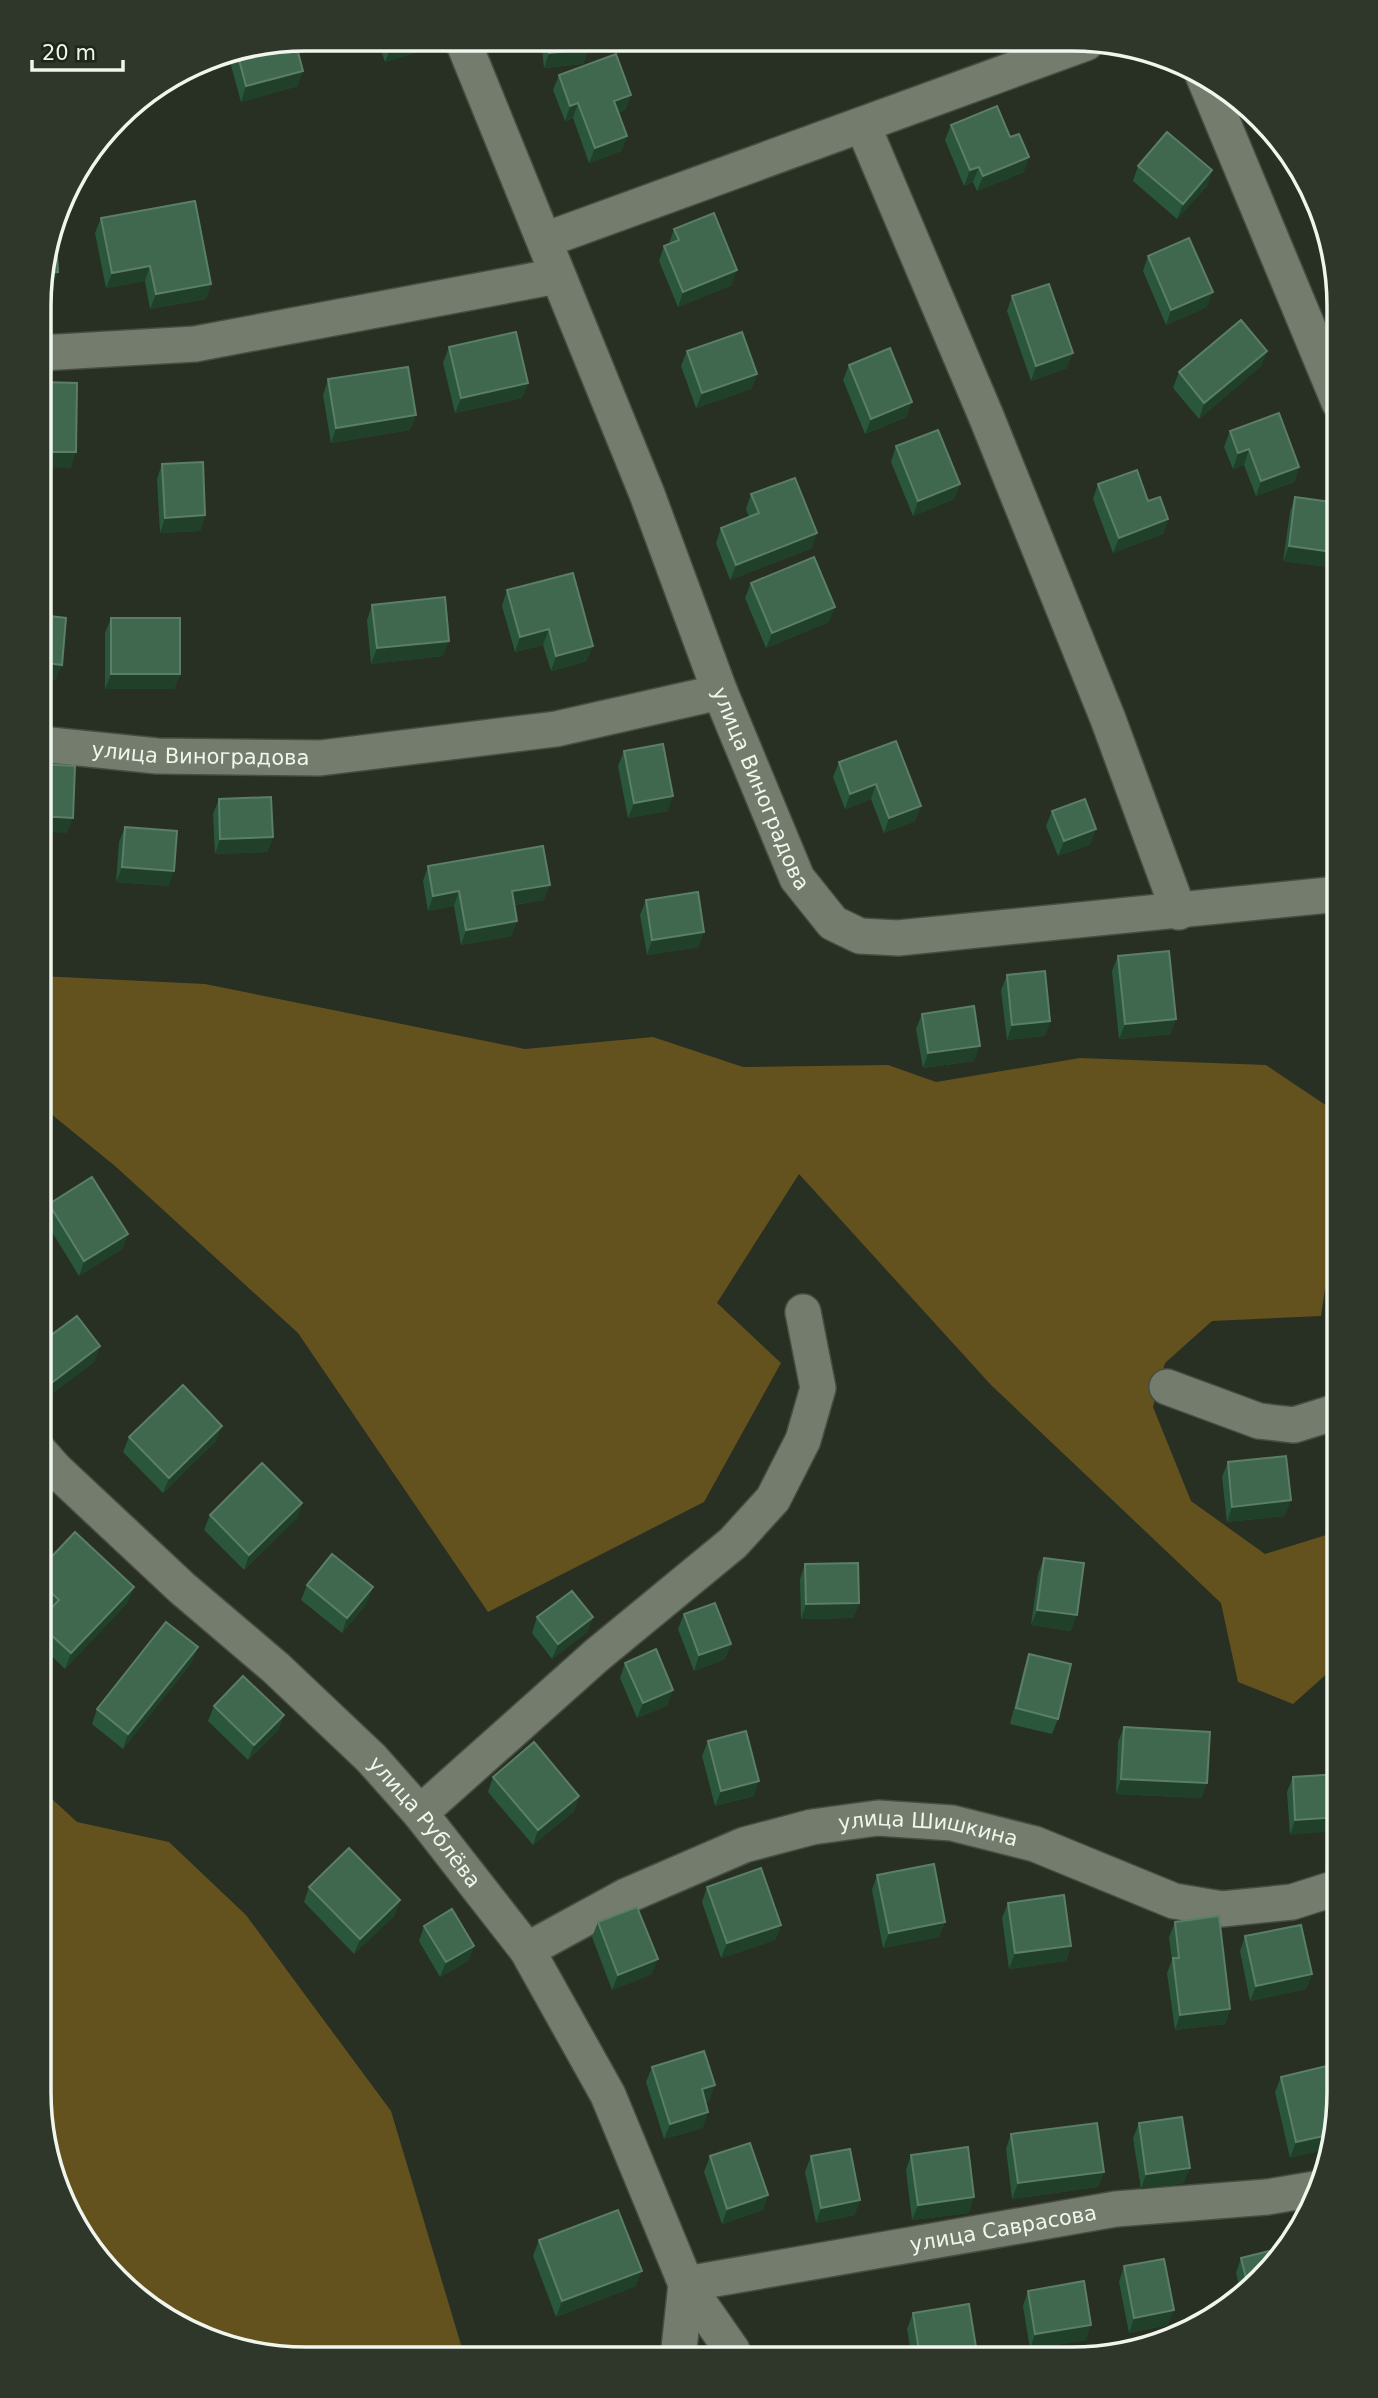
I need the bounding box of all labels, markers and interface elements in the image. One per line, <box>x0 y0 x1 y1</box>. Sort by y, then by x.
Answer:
scale bar <box>32 28 122 72</box>
text: 20 m <box>42 41 96 65</box>
street label: улица Виноградова <box>707 684 814 895</box>
street label: улица Виноградова <box>91 737 310 770</box>
street label: улица Рублёва <box>363 1752 486 1892</box>
street label: улица Шишкина <box>837 1806 1020 1851</box>
street label: улица Саврасова <box>908 2201 1098 2257</box>

